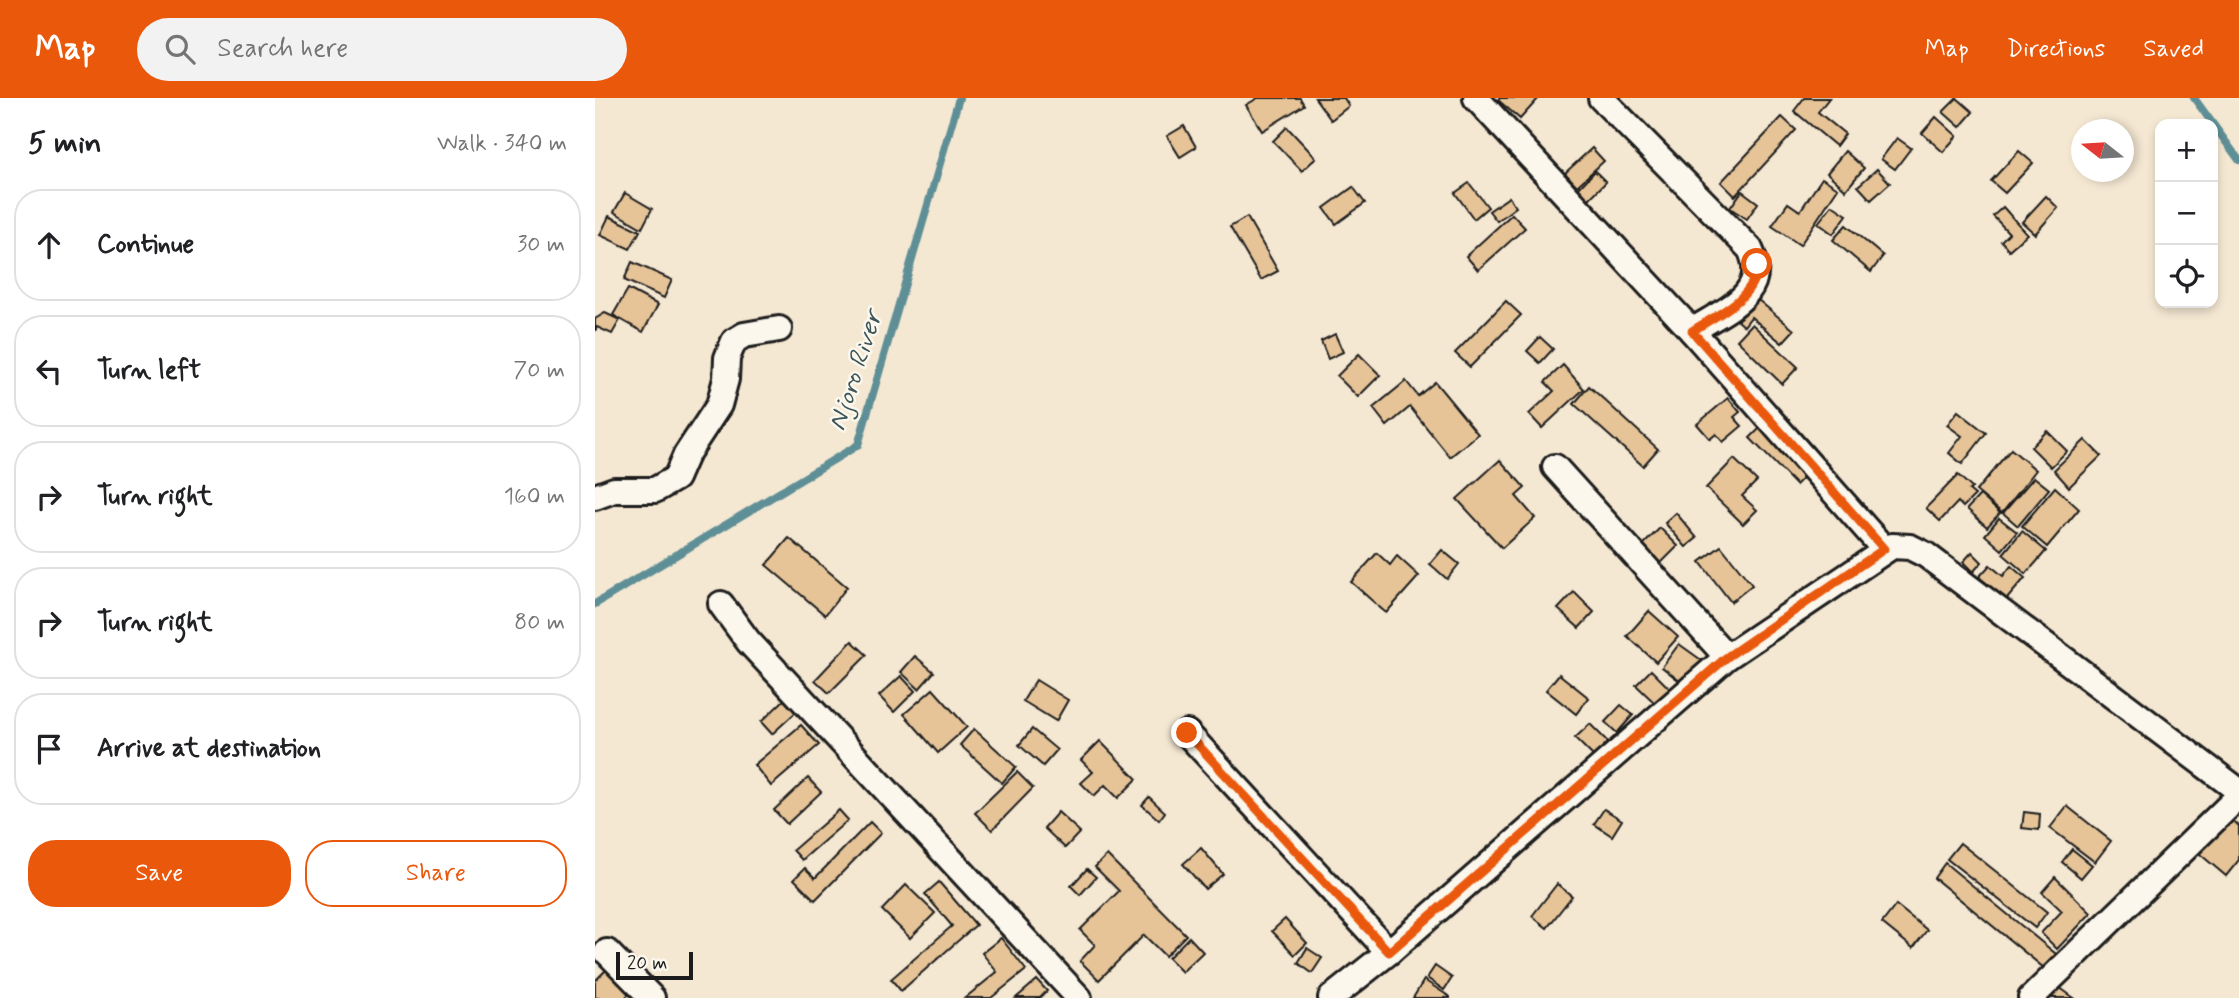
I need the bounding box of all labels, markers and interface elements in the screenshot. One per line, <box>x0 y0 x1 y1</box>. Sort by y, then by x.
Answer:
search box <box>137 18 627 81</box>
text: Map <box>35 27 95 71</box>
icon: search <box>161 30 199 68</box>
text: Search here <box>217 32 348 66</box>
text: Map <box>1925 34 1969 65</box>
text: Directions <box>2007 34 2105 65</box>
text: Saved <box>2143 34 2204 65</box>
north arrow <box>2071 119 2134 182</box>
map controls <box>2155 119 2218 308</box>
button: + <box>2155 119 2218 182</box>
text: 5 min <box>28 124 102 163</box>
text: Walk · 340 m <box>437 129 567 159</box>
button: − <box>2155 182 2218 245</box>
icon: ahead <box>30 226 68 264</box>
text: Continue <box>97 228 194 262</box>
text: 30 m <box>517 230 565 260</box>
button: locate <box>2155 245 2218 308</box>
route start <box>1741 248 1772 279</box>
water label: Njoro River <box>821 303 893 435</box>
icon: left <box>30 352 68 390</box>
text: Turn left <box>97 354 201 388</box>
text: 70 m <box>513 356 565 386</box>
icon: right <box>30 478 68 516</box>
text: Turn right <box>97 480 213 514</box>
text: 160 m <box>504 482 565 512</box>
icon: right <box>30 604 68 642</box>
text: Turn right <box>97 606 213 640</box>
text: 80 m <box>514 608 565 638</box>
route end <box>1171 717 1202 748</box>
icon: arrive <box>30 730 68 768</box>
text: Arrive at destination <box>97 732 321 766</box>
button: Save <box>28 840 291 907</box>
button: Share <box>305 840 567 907</box>
scale bar <box>616 949 693 981</box>
text: 20 m <box>627 951 667 976</box>

